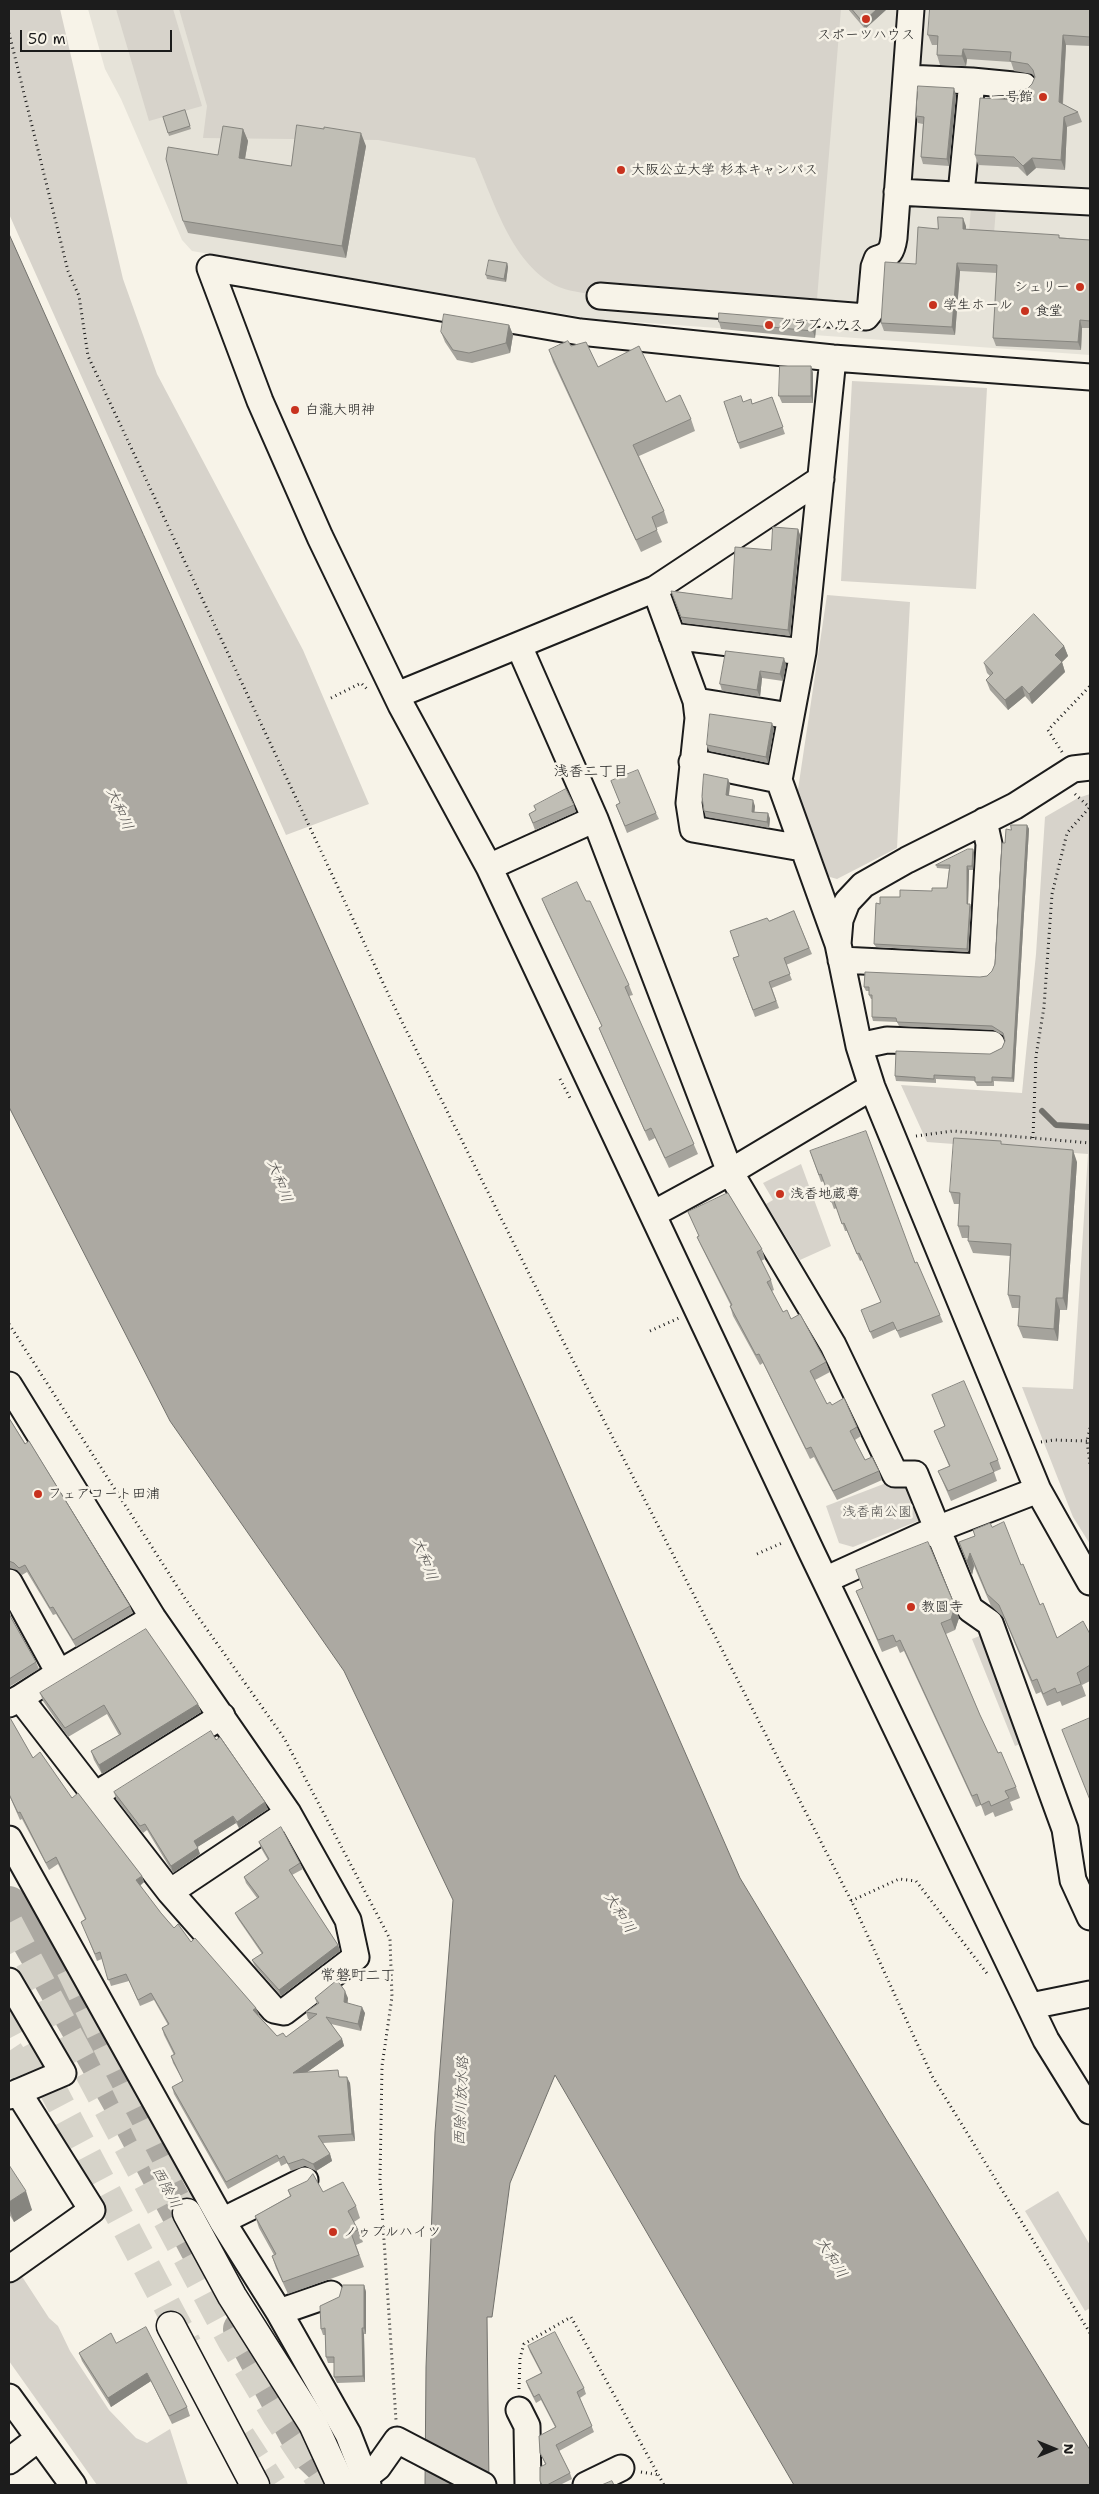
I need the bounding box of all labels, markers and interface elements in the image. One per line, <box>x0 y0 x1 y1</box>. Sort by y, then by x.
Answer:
marker: スポーツハウス <box>860 13 872 25</box>
scale bar <box>22 20 175 52</box>
place label: スポーツハウス <box>817 27 915 43</box>
text: 50 m <box>28 29 66 49</box>
place label: 一号館 <box>991 89 1033 105</box>
marker: 一号館 <box>1037 91 1049 103</box>
place label: 大阪公立大学 杉本キャンパス <box>631 162 818 178</box>
marker: 大阪公立大学 杉本キャンパス <box>615 164 627 176</box>
place label: シェリー <box>1014 279 1070 295</box>
marker: シェリー <box>1074 281 1086 293</box>
place label: 学生ホール <box>943 297 1013 313</box>
marker: 学生ホール <box>927 299 939 311</box>
place label: 食堂 <box>1035 303 1063 319</box>
marker: 食堂 <box>1019 305 1031 317</box>
place label: クラブハウス <box>779 317 863 333</box>
marker: クラブハウス <box>763 319 775 331</box>
place label: 白瀧大明神 <box>305 402 375 418</box>
marker: 白瀧大明神 <box>289 404 301 416</box>
district label: 浅香二丁目 <box>554 763 628 781</box>
water label: 大和川 <box>102 785 136 833</box>
water label: 大和川 <box>263 1157 295 1205</box>
place label: 浅香地蔵尊 <box>790 1186 860 1202</box>
marker: 浅香地蔵尊 <box>774 1188 786 1200</box>
place label: フェアコート田浦 <box>48 1486 160 1502</box>
marker: フェアコート田浦 <box>32 1488 44 1500</box>
park label: 浅香南公園 <box>842 1504 912 1520</box>
water label: 大和川 <box>408 1535 440 1583</box>
place label: 教圓寺 <box>921 1599 963 1615</box>
marker: 教圓寺 <box>905 1601 917 1613</box>
water label: 大和川 <box>599 1889 639 1937</box>
district label: 常磐町二丁 <box>321 1967 395 1985</box>
water label: 西除川放水路 <box>451 2056 473 2146</box>
water label: 西除川 <box>147 2164 185 2212</box>
place label: ノゥブルハイツ <box>343 2224 441 2240</box>
marker: ノゥブルハイツ <box>327 2226 339 2238</box>
water label: 大和川 <box>811 2234 851 2282</box>
north arrow <box>1029 2424 1079 2474</box>
text: N <box>1060 2443 1078 2455</box>

